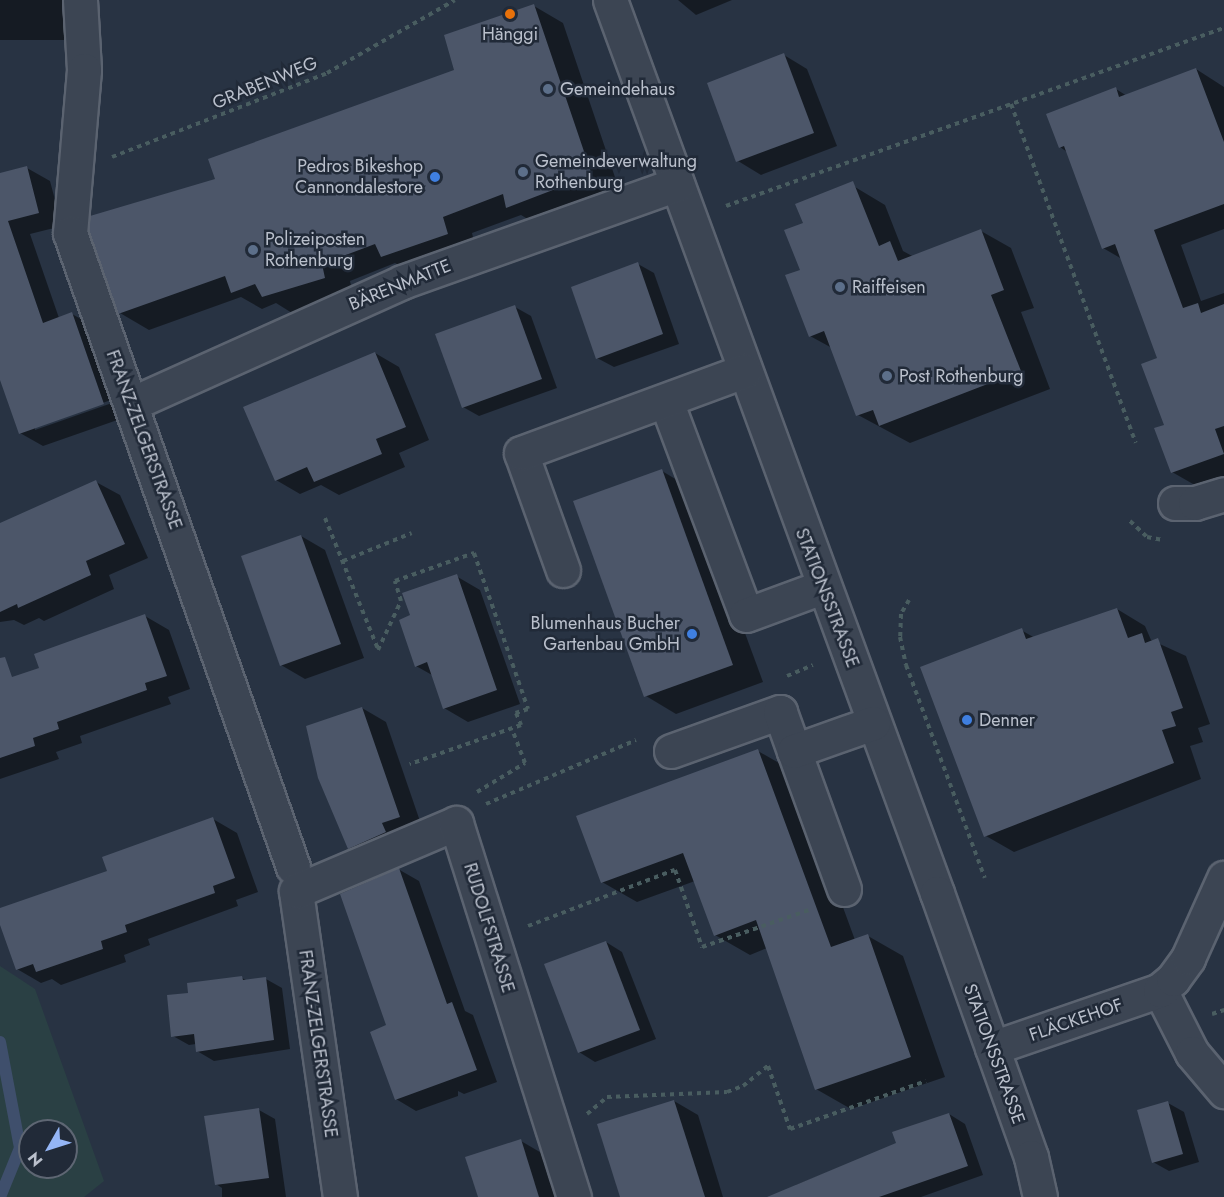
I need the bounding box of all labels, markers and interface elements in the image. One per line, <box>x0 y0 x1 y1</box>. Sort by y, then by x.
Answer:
marker: Hänggi <box>503 7 517 21</box>
place label: Hänggi <box>482 23 538 45</box>
street label: GRABENWEG <box>209 52 321 114</box>
place label: Gemeindehaus <box>560 78 675 100</box>
marker: Gemeindehaus <box>541 82 555 96</box>
place label: Gemeindeverwaltung Rothenburg <box>535 151 697 194</box>
place label: Pedros Bikeshop Cannondalestore <box>295 156 423 198</box>
marker: Gemeindeverwaltung Rothenburg <box>516 165 530 179</box>
marker: Pedros Bikeshop Cannondalestore <box>428 170 442 184</box>
place label: Polizeiposten Rothenburg <box>265 229 365 272</box>
marker: Polizeiposten Rothenburg <box>246 243 260 257</box>
street label: BÄRENMATTE <box>346 255 454 315</box>
place label: Raiffeisen <box>852 276 926 298</box>
marker: Raiffeisen <box>833 280 847 294</box>
street label: FRANZ-ZELGERSTRASSE <box>101 347 187 533</box>
place label: Post Rothenburg <box>899 365 1023 387</box>
marker: Post Rothenburg <box>880 369 894 383</box>
street label: STATIONSSTRASSE <box>790 525 864 671</box>
place label: Blumenhaus Bucher Gartenbau GmbH <box>530 613 680 656</box>
marker: Blumenhaus Bucher Gartenbau GmbH <box>685 627 699 641</box>
place label: Denner <box>979 709 1035 731</box>
marker: Denner <box>960 713 974 727</box>
street label: RUDOLFSTRASSE <box>459 860 519 996</box>
street label: FRANZ-ZELGERSTRASSE <box>294 949 342 1139</box>
street label: STATIONSSTRASSE <box>959 981 1029 1127</box>
street label: FLÄCKEHOF <box>1026 994 1126 1046</box>
north arrow <box>18 1119 78 1179</box>
text: N <box>22 1147 48 1172</box>

